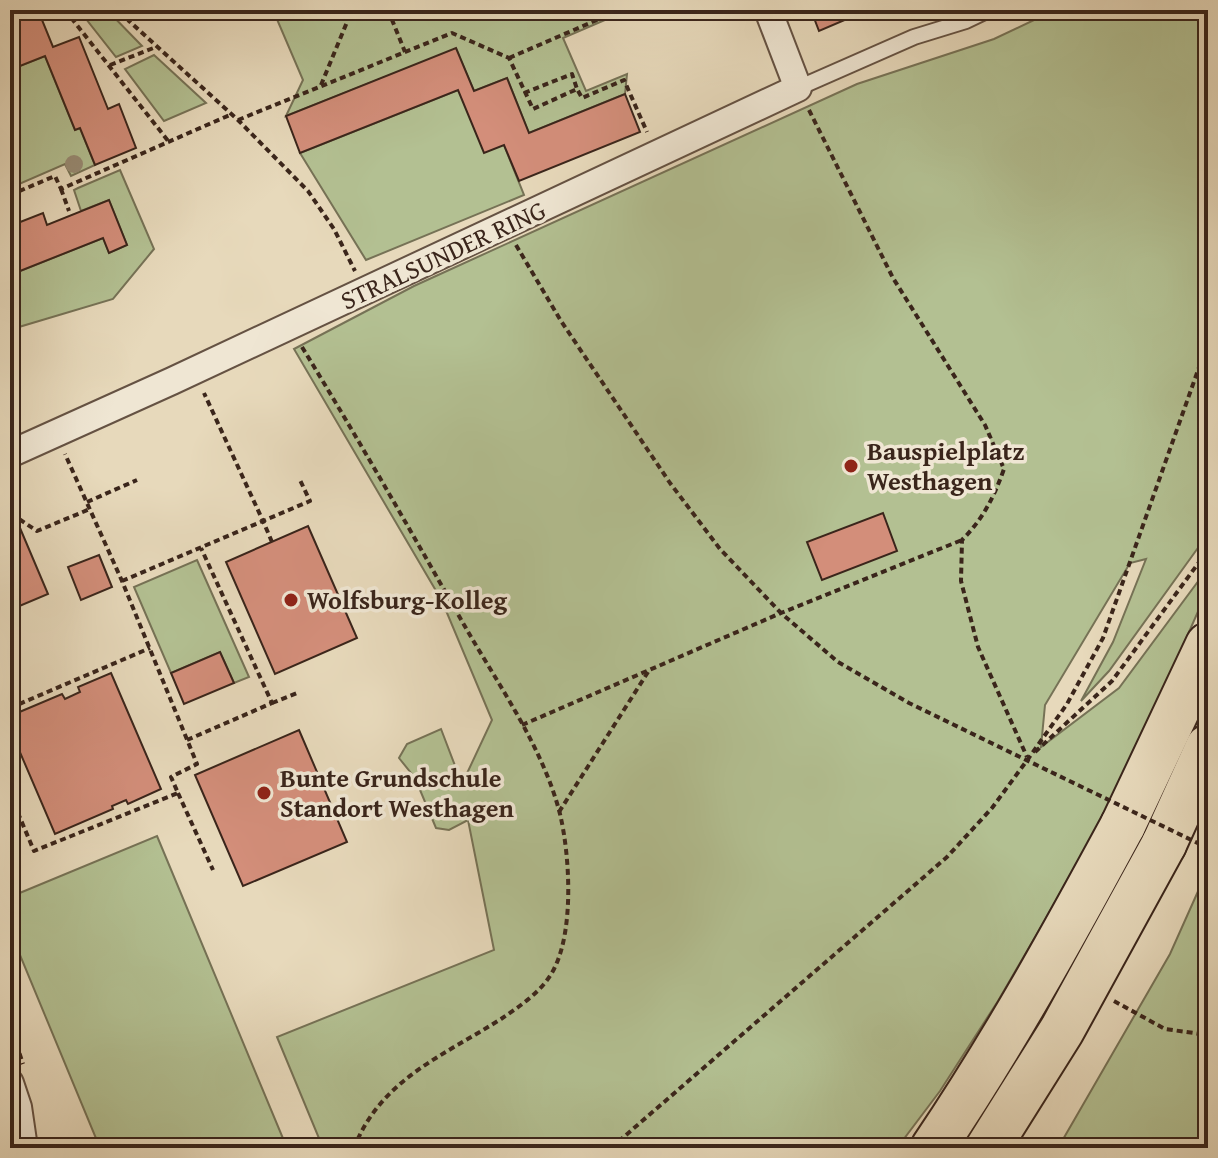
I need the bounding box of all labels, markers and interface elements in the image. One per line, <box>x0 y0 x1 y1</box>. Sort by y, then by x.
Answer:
street label: STRALSUNDER RING <box>334 190 552 319</box>
place label: Bauspielplatz Westhagen <box>867 431 1025 500</box>
marker: Bauspielplatz Westhagen <box>842 457 860 475</box>
place label: Wolfsburg-Kolleg <box>307 580 508 619</box>
marker: Wolfsburg-Kolleg <box>282 591 300 609</box>
place label: Bunte Grundschule Standort Westhagen <box>280 758 514 827</box>
marker: Bunte Grundschule Standort Westhagen <box>255 784 273 802</box>

